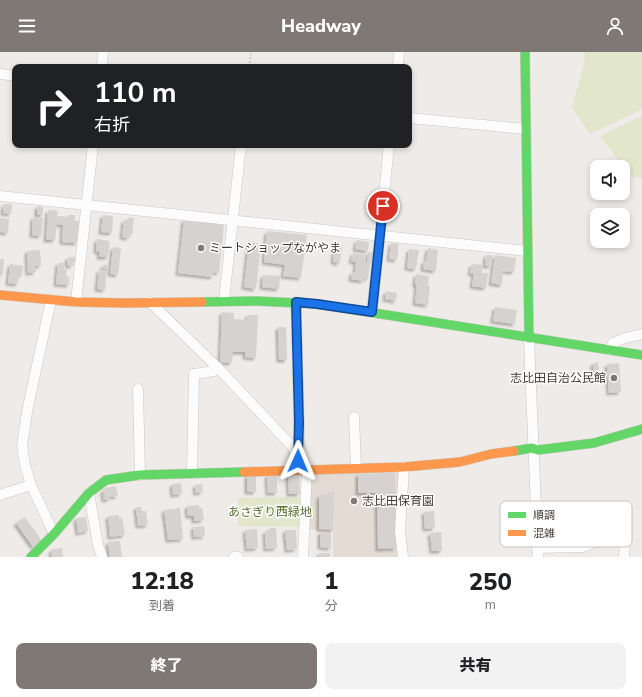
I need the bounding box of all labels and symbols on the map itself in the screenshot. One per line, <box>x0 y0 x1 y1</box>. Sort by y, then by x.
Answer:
pin <box>366 189 400 223</box>
place label: ミートショップながやま <box>209 240 341 256</box>
marker: ミートショップながやま <box>196 243 206 253</box>
place label: 志比田自治公民館 <box>510 370 606 386</box>
marker: 志比田自治公民館 <box>609 373 619 383</box>
position arrow <box>277 440 319 482</box>
place label: 志比田保育園 <box>362 493 434 509</box>
marker: 志比田保育園 <box>349 496 359 506</box>
legend <box>500 501 632 547</box>
park label: あさぎり西緑地 <box>228 504 312 520</box>
text: 順調 <box>533 508 555 523</box>
text: 混雑 <box>533 526 555 541</box>

